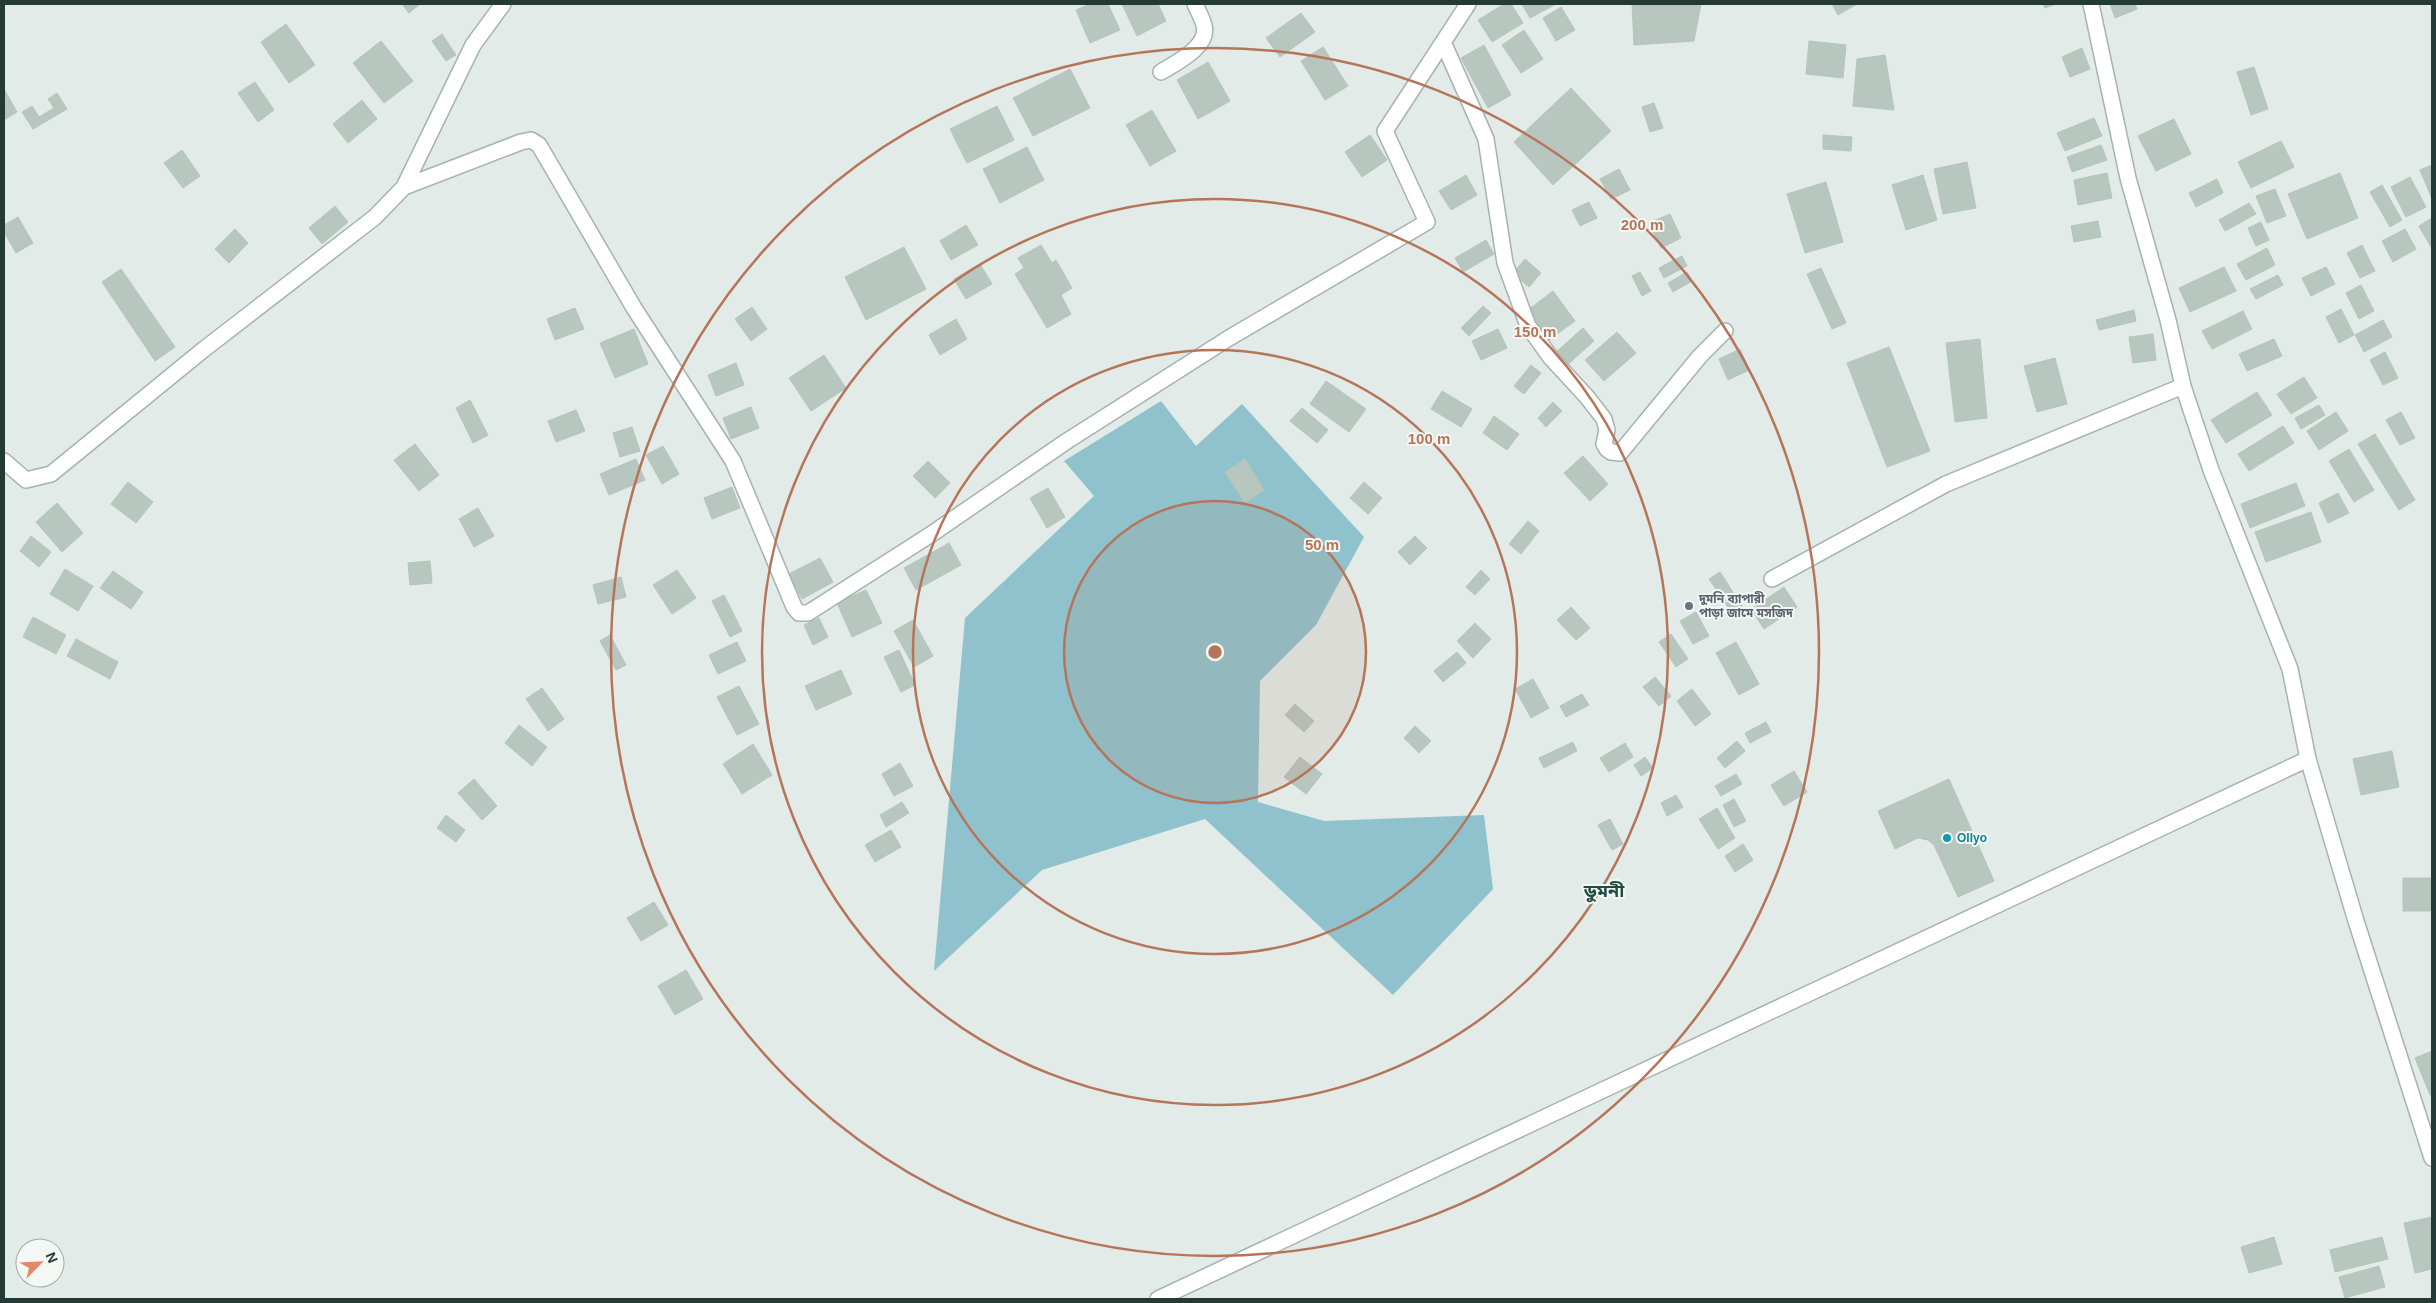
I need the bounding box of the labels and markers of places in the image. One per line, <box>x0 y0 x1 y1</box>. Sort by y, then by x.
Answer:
place label: দুমনি ব্যাপারী পাড়া জামে মসজিদ <box>1698 591 1793 620</box>
marker: দুমনি ব্যাপারী পাড়া জামে মসজিদ <box>1683 600 1695 612</box>
centre of rings <box>1206 643 1224 661</box>
place label: Ollyo <box>1957 831 1987 845</box>
marker: Ollyo <box>1941 832 1953 844</box>

